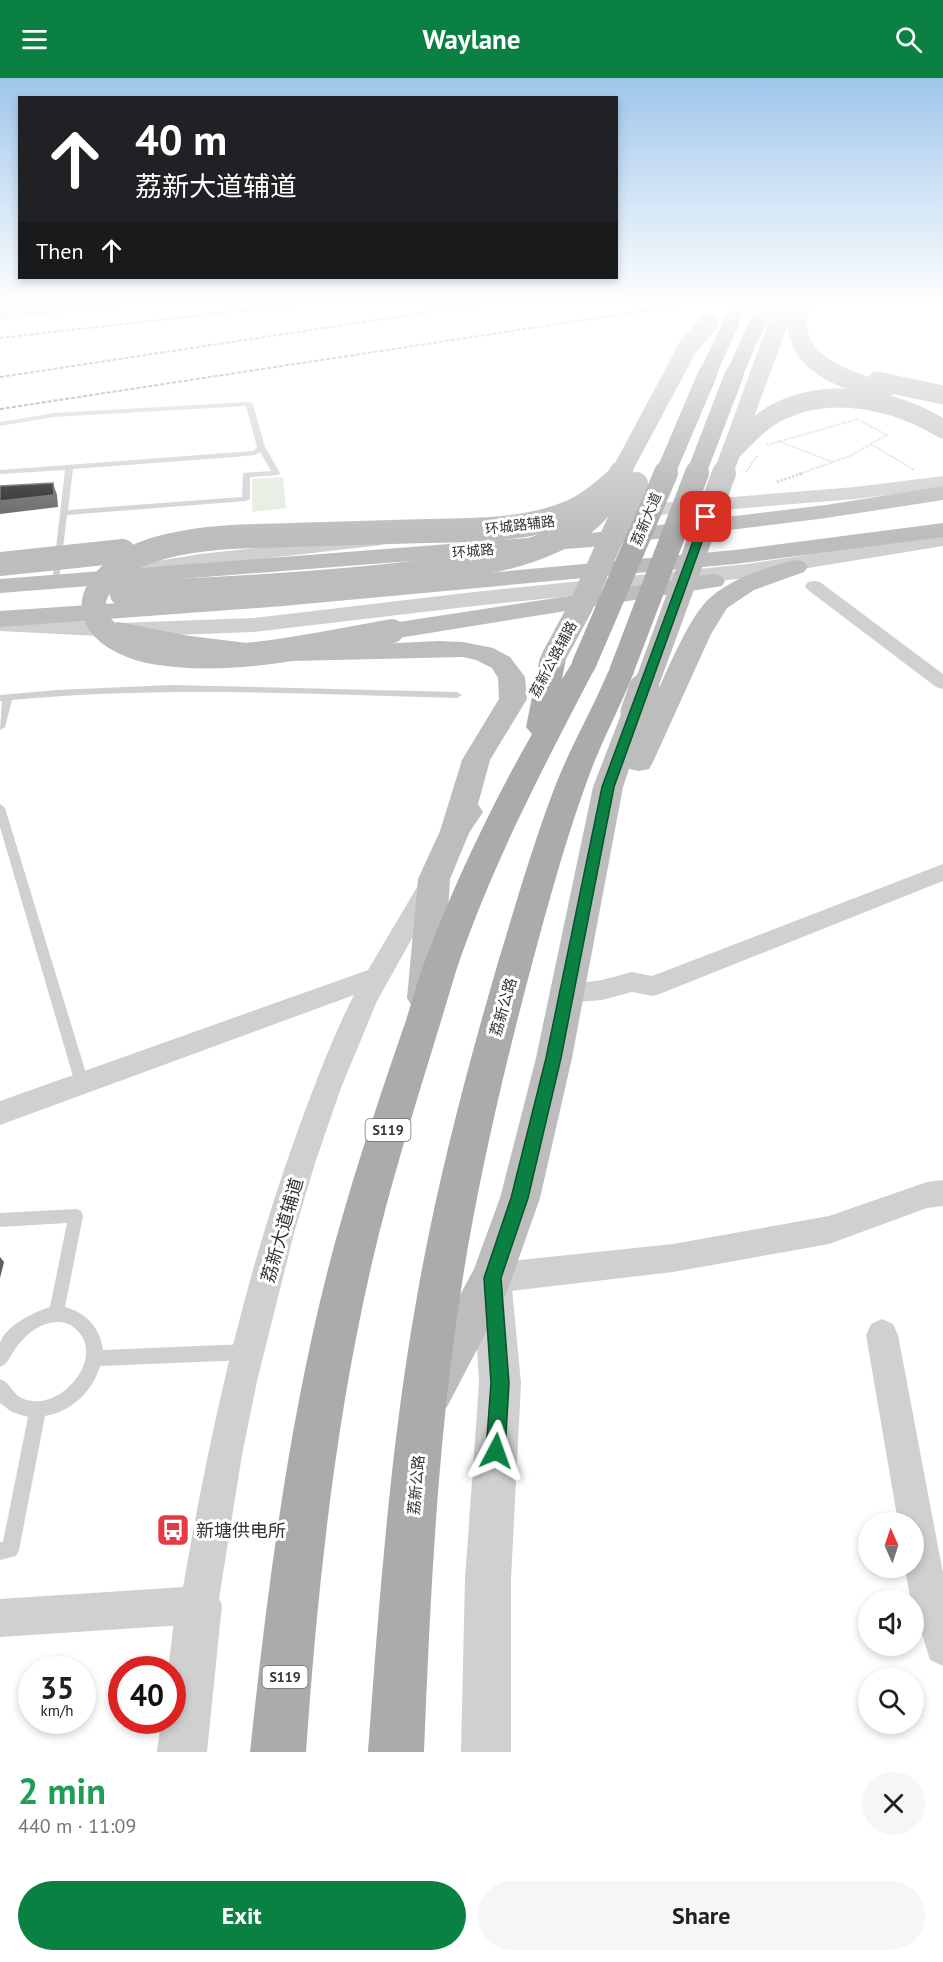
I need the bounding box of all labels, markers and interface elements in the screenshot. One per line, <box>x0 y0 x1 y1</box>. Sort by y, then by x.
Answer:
text: Waylane <box>422 22 521 56</box>
icon: menu <box>18 23 51 56</box>
icon: search <box>892 23 925 56</box>
text: 40 m <box>135 112 227 167</box>
icon: ahead <box>36 120 114 198</box>
text: 荔新大道辅道 <box>135 169 297 203</box>
icon: ahead <box>95 234 128 267</box>
text: Then <box>36 237 83 265</box>
street label: 荔新大道 <box>627 490 665 548</box>
pin <box>680 491 731 542</box>
icon: arrive <box>689 500 722 533</box>
street label: 环城路辅路 <box>484 512 556 538</box>
street label: 环城路 <box>451 540 495 562</box>
street label: 荔新公路辅路 <box>525 618 581 700</box>
street label: 荔新公路 <box>486 976 520 1038</box>
road number: S119 <box>366 1119 410 1141</box>
street label: 荔新大道辅道 <box>256 1175 308 1285</box>
position arrow <box>464 1419 528 1483</box>
street label: 荔新公路 <box>404 1454 428 1516</box>
bus stop icon: 新塘供电所 <box>155 1512 191 1548</box>
north arrow <box>858 1512 924 1578</box>
map controls <box>858 1512 924 1734</box>
place label: 新塘供电所 <box>196 1519 286 1542</box>
button: sound <box>858 1590 924 1656</box>
speed limit sign: 40 <box>108 1656 186 1734</box>
road number: S119 <box>262 1666 308 1688</box>
text: 35 <box>40 1668 74 1707</box>
button: search <box>858 1668 924 1734</box>
text: km/h <box>41 1701 73 1720</box>
text: 2 min <box>18 1767 106 1814</box>
button: close <box>862 1772 925 1835</box>
text: 440 m · 11:09 <box>18 1813 136 1839</box>
button: Exit <box>18 1881 466 1950</box>
button: Share <box>478 1881 925 1950</box>

